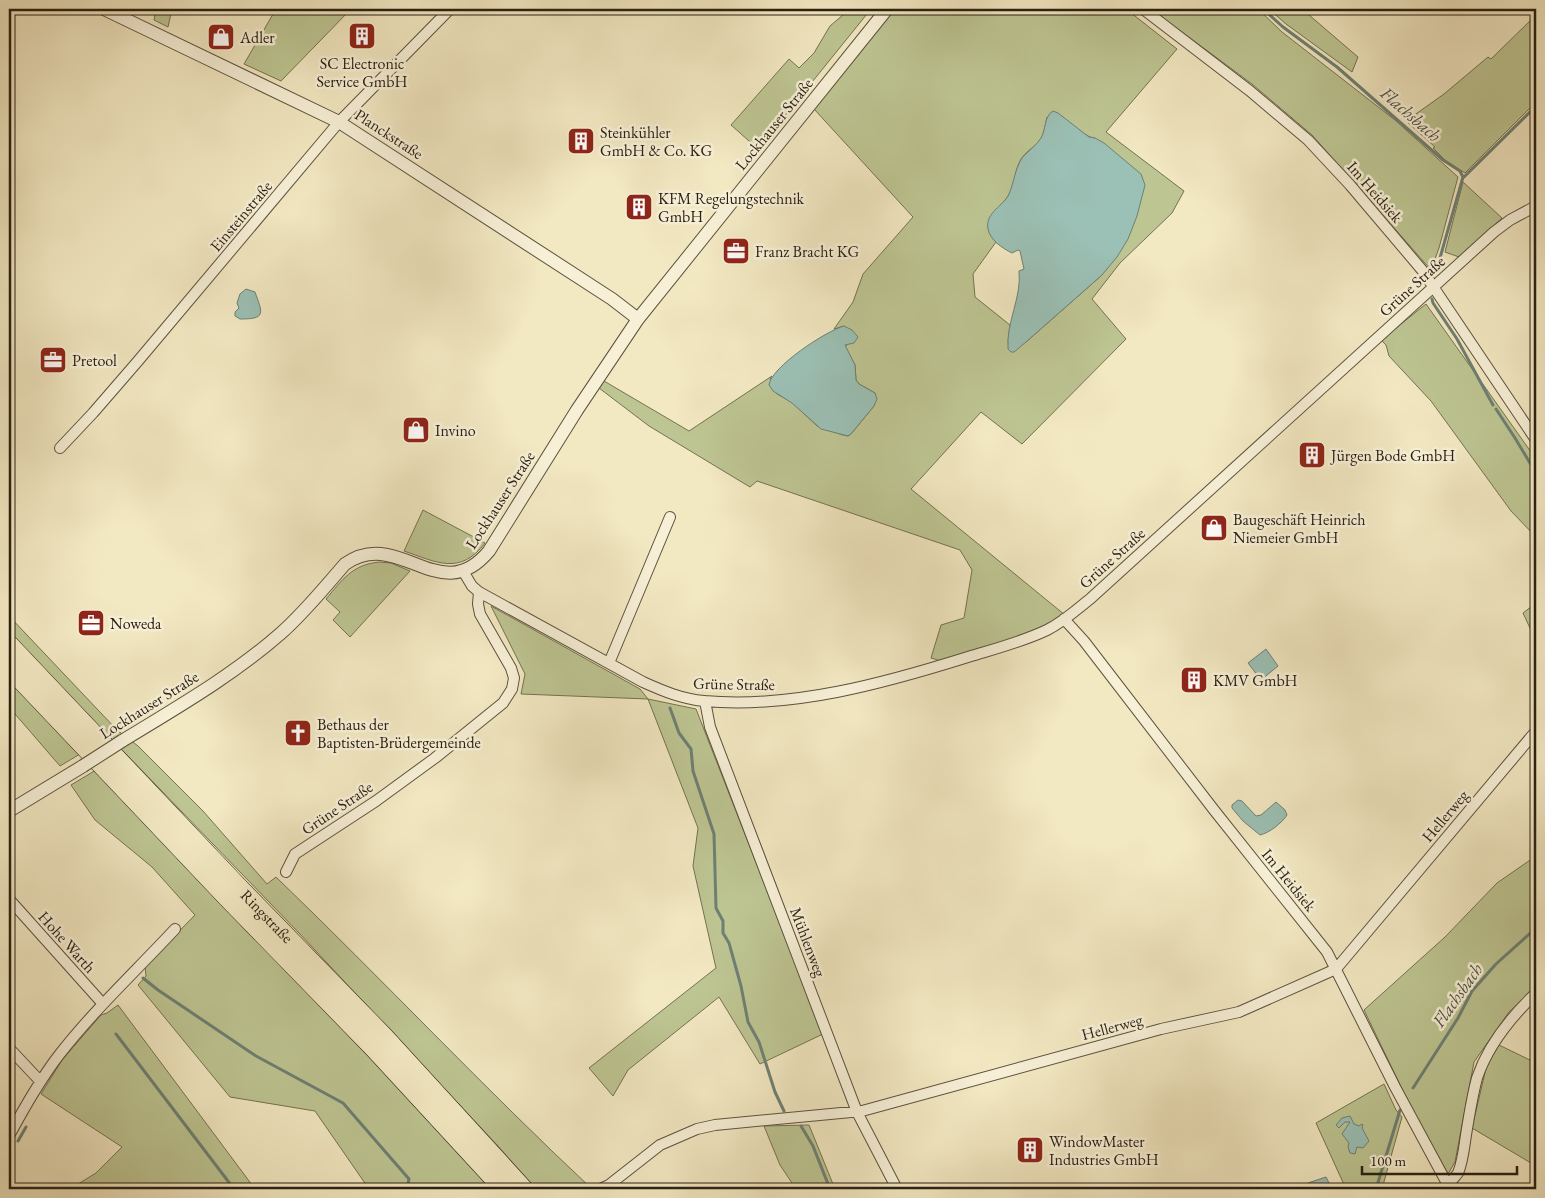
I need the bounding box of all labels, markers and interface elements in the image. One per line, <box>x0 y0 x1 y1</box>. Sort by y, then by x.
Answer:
building icon: SC Electronic Service GmbH <box>347 21 377 51</box>
shop icon: Adler <box>206 22 236 52</box>
place label: Adler <box>239 27 275 48</box>
place label: SC Electronic Service GmbH <box>317 53 407 92</box>
street label: Lockhauser Straße <box>730 74 818 174</box>
water label: Flachsbach <box>1375 81 1446 147</box>
street label: Planckstraße <box>351 104 427 164</box>
place label: Steinkühler GmbH & Co. KG <box>600 122 712 161</box>
building icon: Steinkühler GmbH & Co. KG <box>566 126 596 156</box>
street label: Im Heidsiek <box>1342 157 1408 228</box>
street label: Einsteinstraße <box>205 176 277 256</box>
place label: KFM Regelungstechnik GmbH <box>658 188 805 227</box>
building icon: KFM Regelungstechnik GmbH <box>624 192 654 222</box>
office icon: Franz Bracht KG <box>721 236 751 266</box>
place label: Franz Bracht KG <box>755 241 860 262</box>
street label: Grüne Straße <box>1375 251 1449 321</box>
office icon: Pretool <box>38 345 68 375</box>
place label: Pretool <box>72 350 117 371</box>
shop icon: Invino <box>401 415 431 445</box>
place label: Invino <box>435 420 476 441</box>
building icon: Jürgen Bode GmbH <box>1297 440 1327 470</box>
place label: Jürgen Bode GmbH <box>1329 445 1455 466</box>
street label: Lockhauser Straße <box>460 447 540 553</box>
place label: Baugeschäft Heinrich Niemeier GmbH <box>1233 509 1366 548</box>
shop icon: Baugeschäft Heinrich Niemeier GmbH <box>1199 513 1229 543</box>
street label: Grüne Straße <box>1075 523 1149 593</box>
office icon: Noweda <box>76 608 106 638</box>
place label: Noweda <box>110 613 162 634</box>
building icon: KMV GmbH <box>1179 665 1209 695</box>
street label: Lockhauser Straße <box>96 666 202 744</box>
place label: KMV GmbH <box>1213 670 1298 691</box>
street label: Grüne Straße <box>693 673 775 695</box>
place label: Bethaus der Baptisten-Brüdergemeinde <box>317 714 481 753</box>
church icon: Bethaus der Baptisten-Brüdergemeinde <box>283 718 313 748</box>
street label: Grüne Straße <box>297 776 377 840</box>
street label: Hellerweg <box>1417 785 1474 847</box>
street label: Im Heidsiek <box>1257 844 1321 916</box>
street label: Ringstraße <box>236 885 298 947</box>
street label: Mühlenweg <box>785 904 831 981</box>
street label: Hohe Warth <box>34 907 100 977</box>
water label: Flachsbach <box>1426 958 1487 1032</box>
street label: Hellerweg <box>1079 1009 1146 1045</box>
place label: WindowMaster Industries GmbH <box>1049 1131 1159 1170</box>
building icon: WindowMaster Industries GmbH <box>1015 1135 1045 1165</box>
scale bar <box>1362 1143 1518 1175</box>
text: 100 m <box>1370 1151 1407 1170</box>

